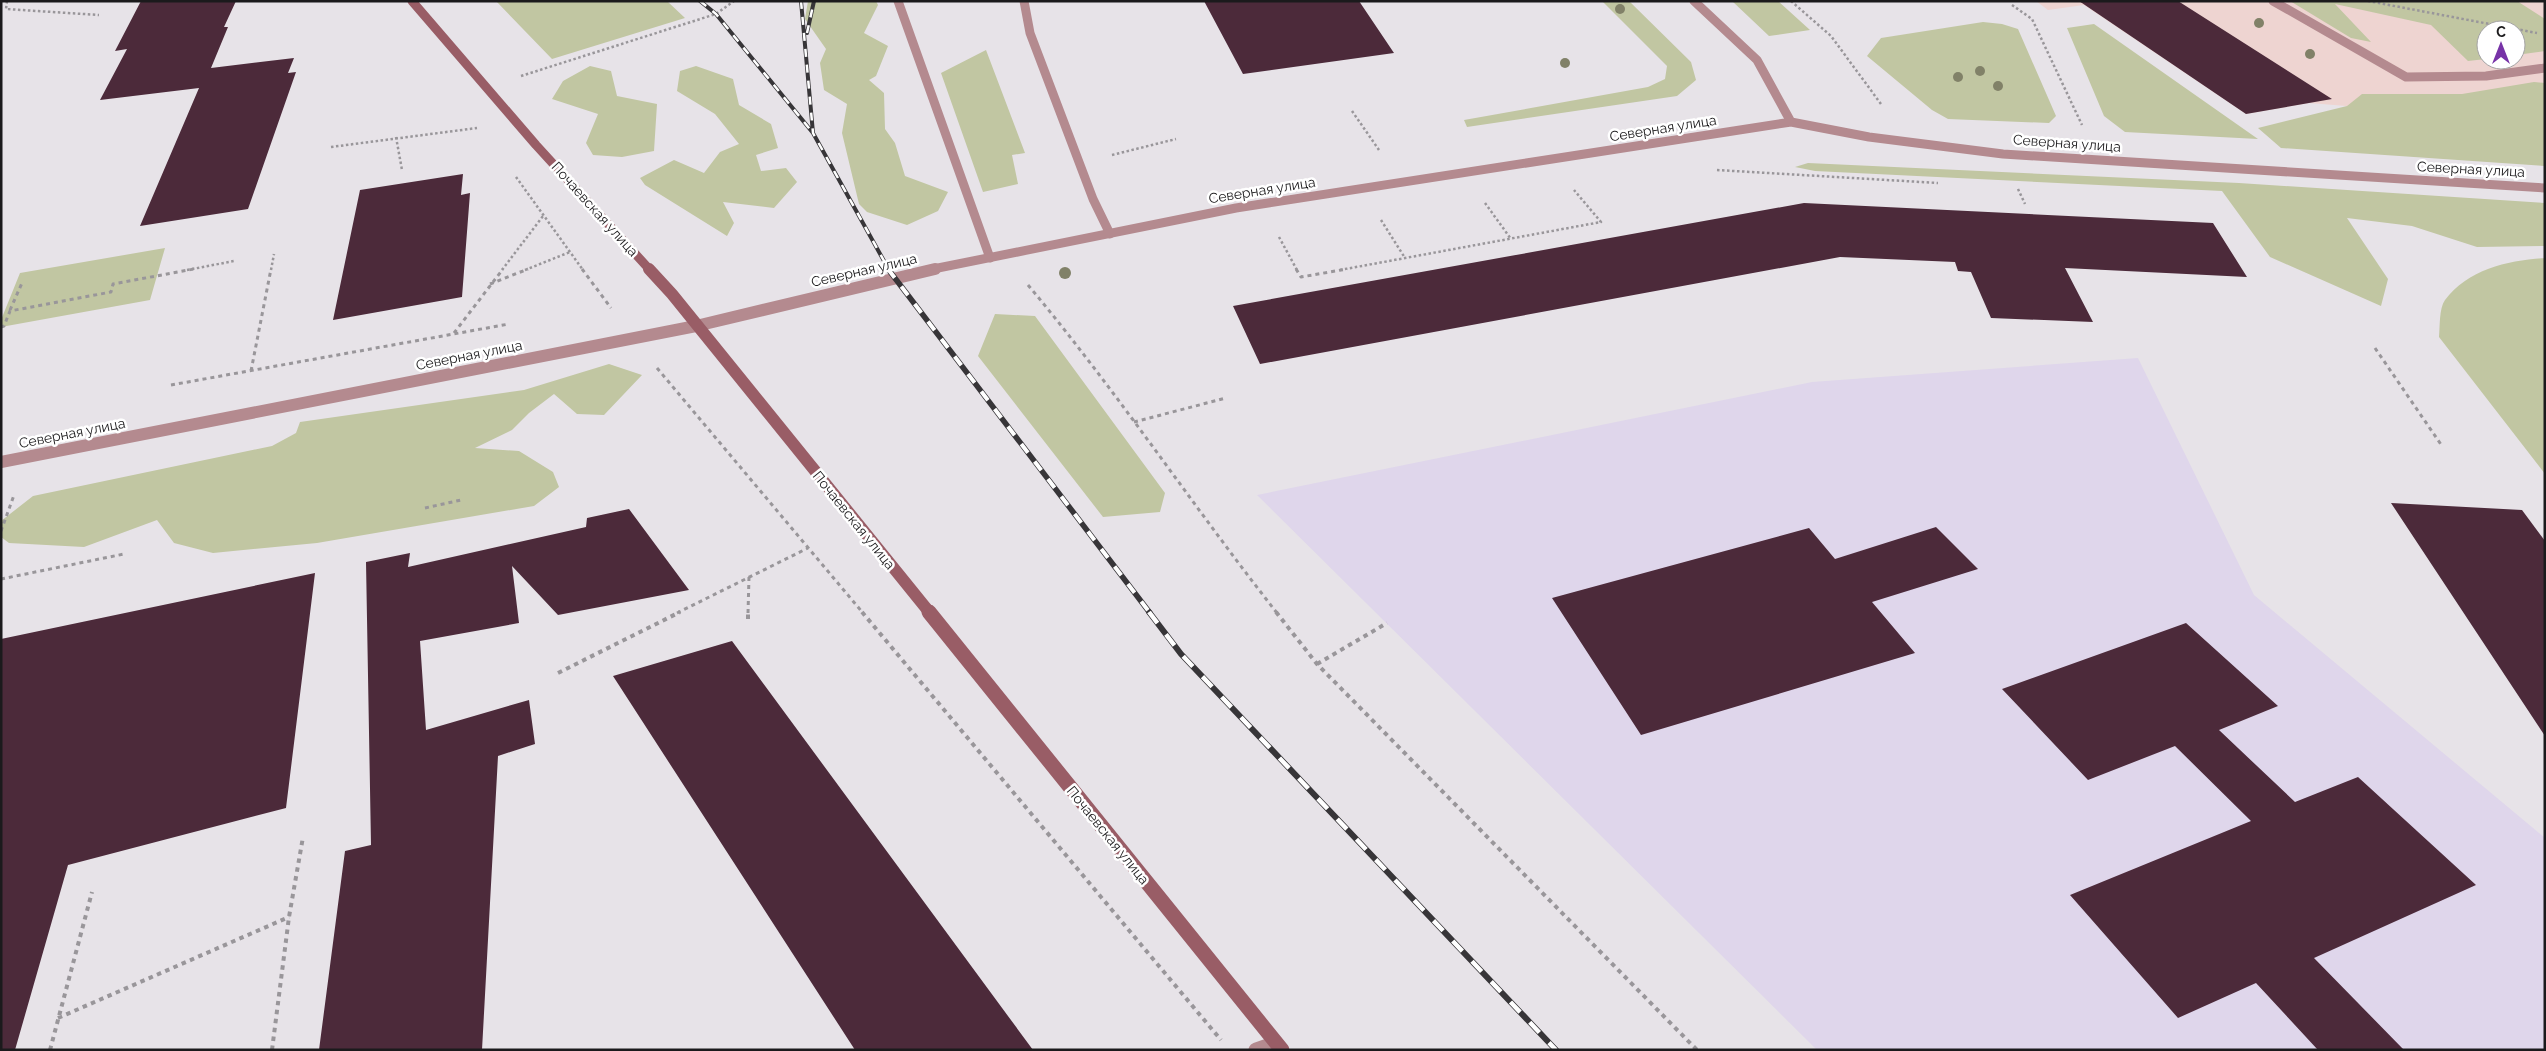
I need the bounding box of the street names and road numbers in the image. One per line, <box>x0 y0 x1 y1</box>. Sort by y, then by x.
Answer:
street label: Северная улица <box>1608 112 1718 144</box>
street label: Северная улица <box>2013 131 2121 155</box>
street label: Почаевская улица <box>548 158 642 260</box>
street label: Северная улица <box>2417 158 2525 180</box>
street label: Северная улица <box>1207 174 1317 206</box>
street label: Северная улица <box>810 250 918 290</box>
street label: Северная улица <box>414 337 524 373</box>
street label: Северная улица <box>17 415 127 451</box>
street label: Почаевская улица <box>810 468 898 572</box>
street label: Почаевская улица <box>1064 783 1152 887</box>

